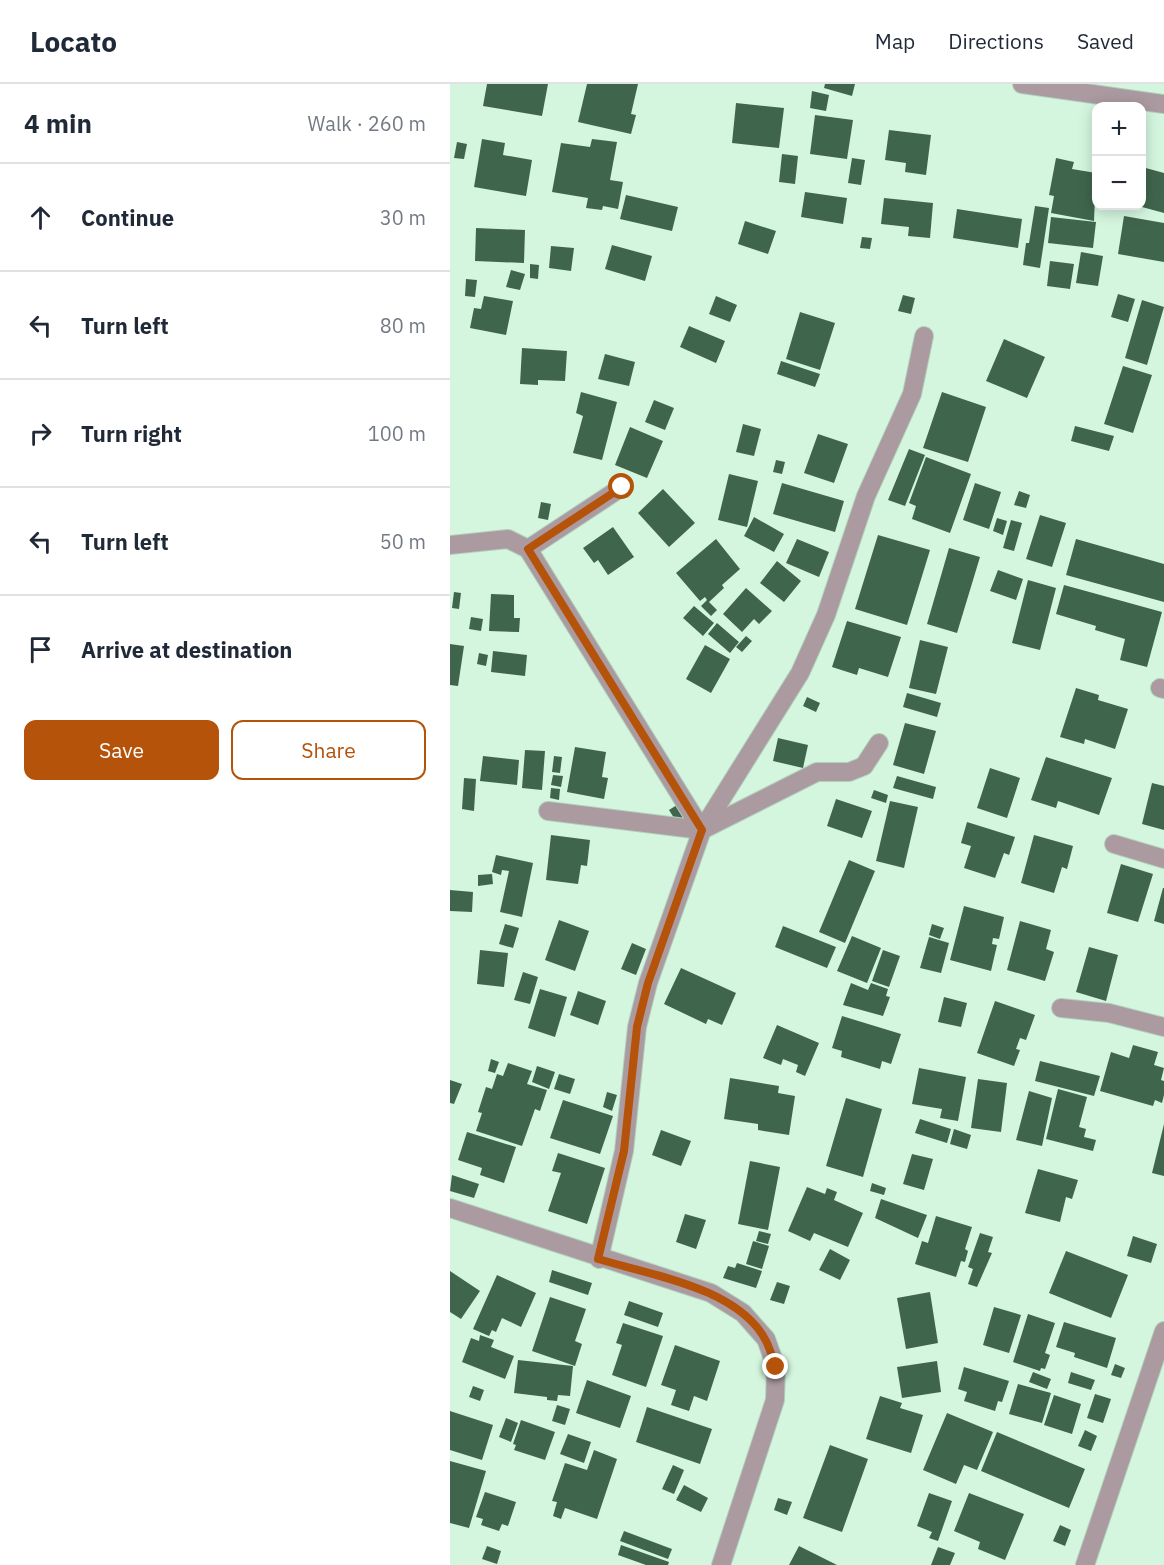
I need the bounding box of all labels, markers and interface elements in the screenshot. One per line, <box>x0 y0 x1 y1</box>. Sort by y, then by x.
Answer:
text: Locato <box>30 23 117 60</box>
text: Map <box>875 27 915 55</box>
text: Directions <box>948 27 1044 55</box>
text: Saved <box>1077 27 1134 55</box>
map controls <box>1092 102 1146 210</box>
button: + <box>1092 102 1146 156</box>
text: 4 min <box>24 106 92 140</box>
text: Walk · 260 m <box>308 110 426 137</box>
button: − <box>1092 156 1146 210</box>
icon: ahead <box>24 201 57 234</box>
text: Continue <box>81 203 174 232</box>
text: 30 m <box>380 204 426 231</box>
icon: left <box>24 309 57 342</box>
text: Turn left <box>81 311 169 340</box>
text: 80 m <box>380 312 426 339</box>
icon: right <box>24 417 57 450</box>
text: Turn right <box>81 419 182 448</box>
text: 100 m <box>368 420 426 447</box>
route start <box>608 473 634 499</box>
icon: left <box>24 525 57 558</box>
text: Turn left <box>81 527 169 556</box>
text: 50 m <box>380 528 426 555</box>
icon: arrive <box>24 633 57 666</box>
text: Arrive at destination <box>81 635 292 664</box>
button: Save <box>24 720 219 780</box>
button: Share <box>231 720 426 780</box>
route end <box>762 1353 788 1379</box>

